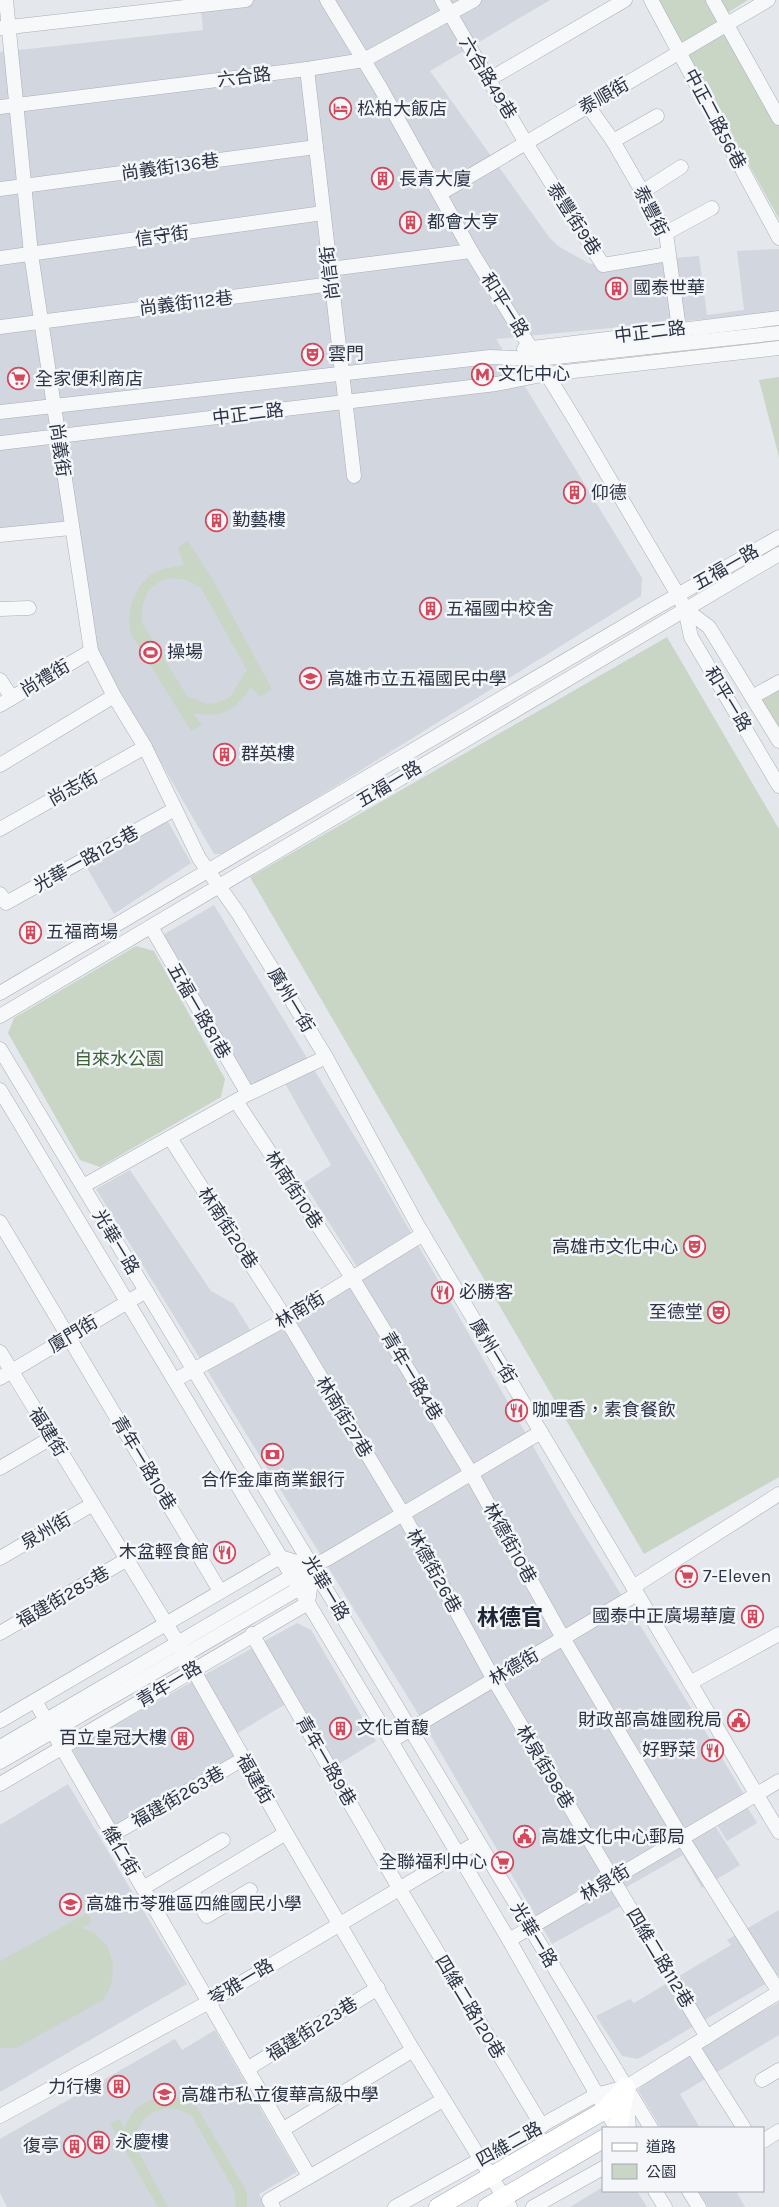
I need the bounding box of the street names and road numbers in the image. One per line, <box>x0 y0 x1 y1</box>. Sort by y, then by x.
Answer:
street label: 六合路49巷 <box>455 33 521 123</box>
street label: 六合路 <box>216 63 272 91</box>
street label: 中正二路56巷 <box>679 65 751 173</box>
street label: 泰順街 <box>575 73 633 119</box>
street label: 尚義街136巷 <box>120 149 220 185</box>
street label: 泰豐街9巷 <box>542 178 606 260</box>
street label: 泰豐街 <box>629 182 673 240</box>
street label: 信守街 <box>134 221 190 251</box>
street label: 尚信街 <box>316 245 344 301</box>
street label: 和平一路 <box>477 269 533 341</box>
street label: 尚義街112巷 <box>138 286 234 320</box>
street label: 中正二路 <box>613 317 687 347</box>
street label: 中正二路 <box>211 399 285 429</box>
street label: 尚義街 <box>45 422 75 478</box>
street label: 五福一路 <box>689 539 763 595</box>
street label: 尚禮街 <box>16 655 74 701</box>
street label: 和平一路 <box>700 662 756 736</box>
street label: 五福一路 <box>352 756 426 812</box>
street label: 尚志街 <box>44 765 102 811</box>
street label: 光華一路125巷 <box>30 821 142 897</box>
street label: 五福一路81巷 <box>163 959 235 1063</box>
street label: 廣州一街 <box>263 963 319 1037</box>
street label: 林南街10巷 <box>261 1147 327 1233</box>
street label: 林南街20巷 <box>193 1183 263 1273</box>
street label: 光華一路 <box>88 1205 144 1279</box>
street label: 林南街 <box>271 1287 329 1333</box>
street label: 廈門街 <box>44 1311 102 1357</box>
street label: 廣州一街 <box>465 1314 521 1388</box>
street label: 青年一路4巷 <box>377 1327 447 1425</box>
street label: 林南街27巷 <box>311 1372 377 1462</box>
street label: 福建街 <box>24 1403 72 1461</box>
street label: 青年一路10巷 <box>107 1412 181 1514</box>
street label: 林德街10巷 <box>479 1499 541 1587</box>
street label: 泉州街 <box>17 1508 75 1554</box>
street label: 林德街26巷 <box>402 1525 466 1617</box>
street label: 光華一路 <box>298 1551 354 1625</box>
street label: 福建街285巷 <box>13 1562 113 1632</box>
street label: 林德街 <box>485 1644 543 1690</box>
street label: 青年一路 <box>132 1656 206 1712</box>
street label: 青年一路9巷 <box>291 1712 361 1810</box>
street label: 林泉街98巷 <box>511 1721 579 1813</box>
street label: 福建街 <box>232 1750 278 1808</box>
street label: 福建街263巷 <box>128 1762 228 1832</box>
street label: 維仁街 <box>98 1822 144 1880</box>
street label: 林泉街 <box>576 1860 634 1906</box>
street label: 光華一路 <box>506 1898 562 1972</box>
street label: 四維二路112巷 <box>622 1904 698 2012</box>
street label: 四維二路120巷 <box>430 1951 510 2063</box>
street label: 苓雅一路 <box>204 1954 278 2010</box>
street label: 福建街223巷 <box>262 1992 362 2066</box>
street label: 四維二路 <box>472 2117 546 2171</box>

